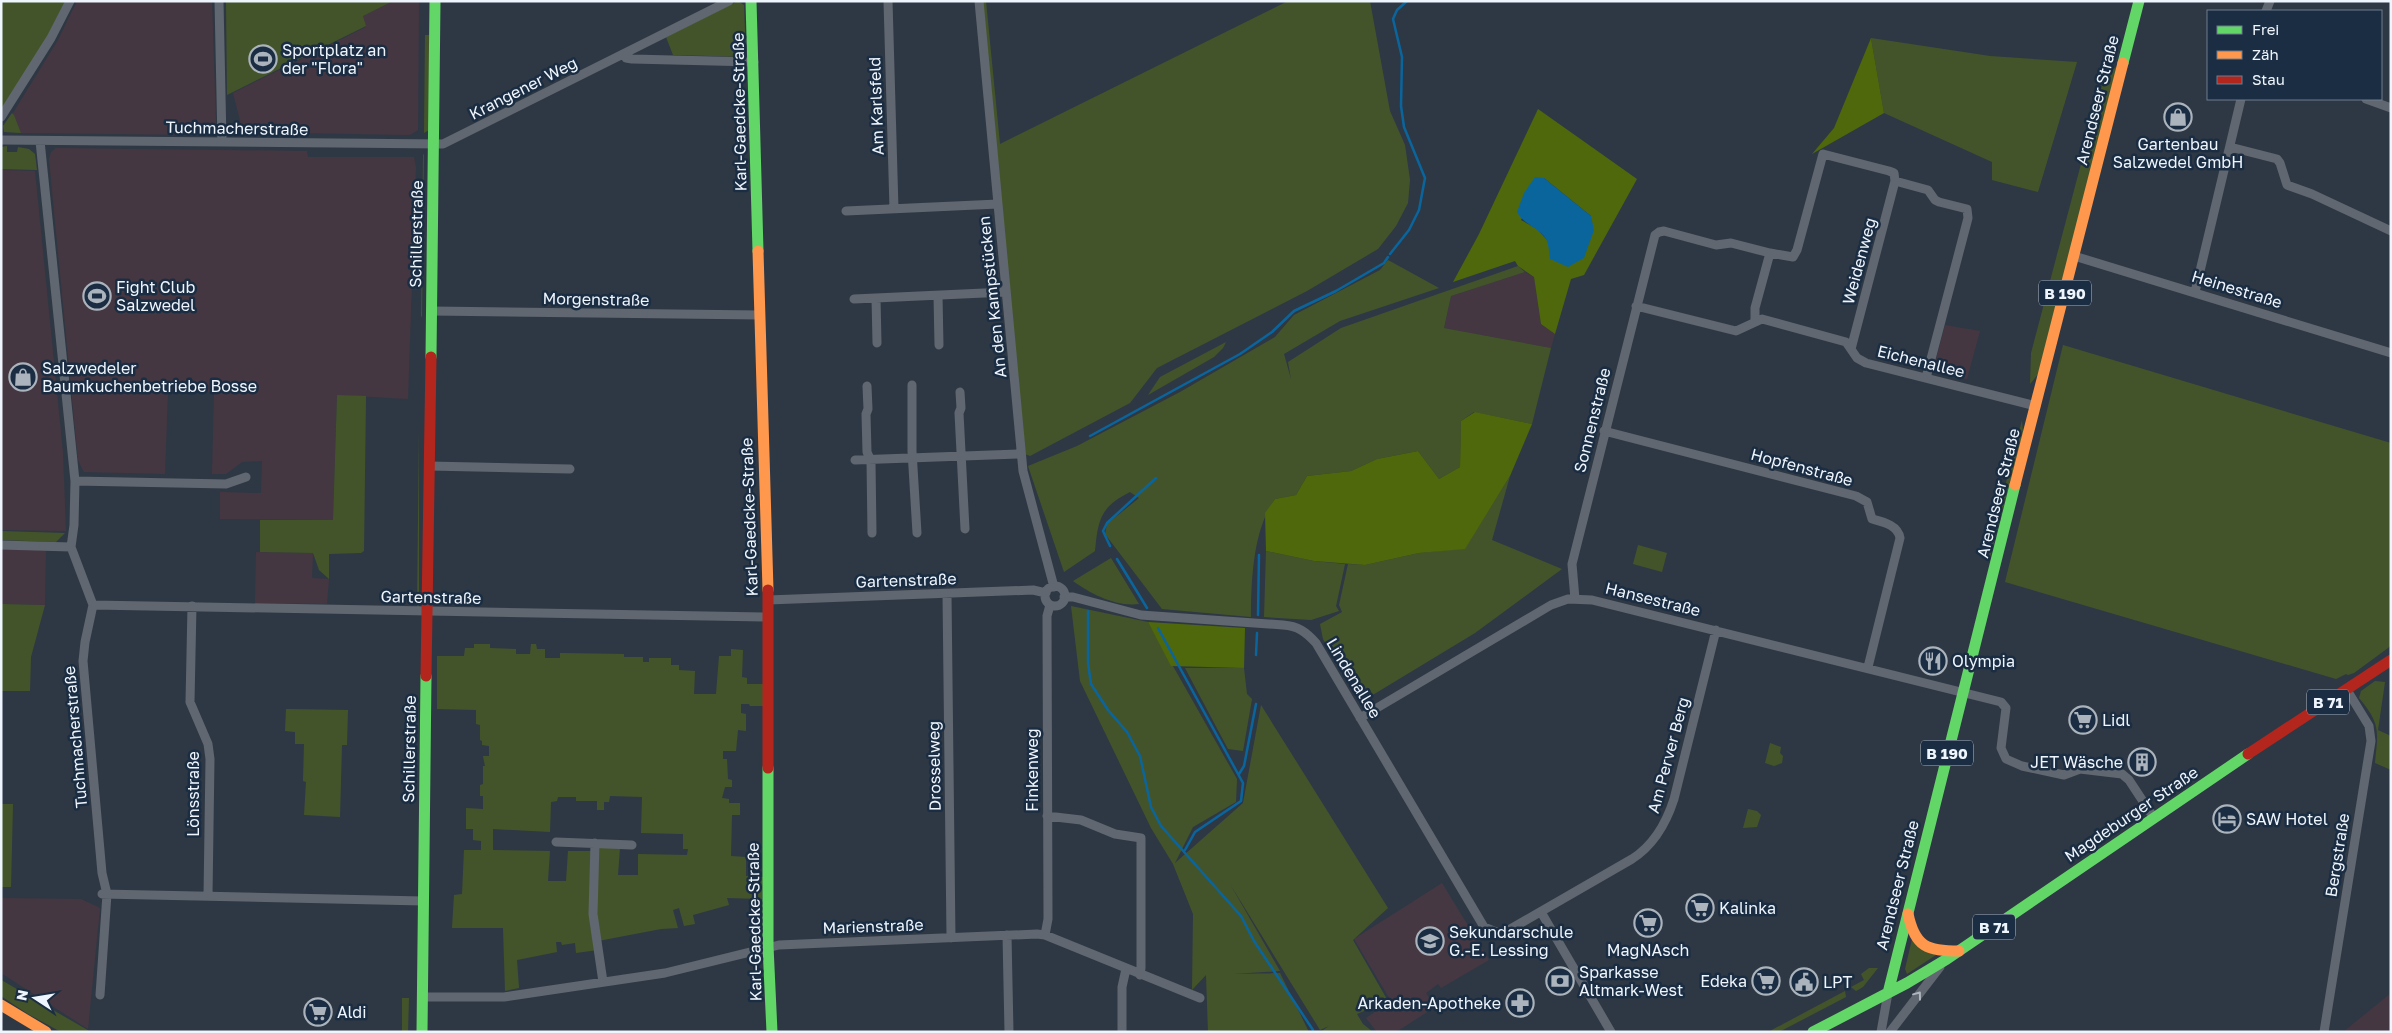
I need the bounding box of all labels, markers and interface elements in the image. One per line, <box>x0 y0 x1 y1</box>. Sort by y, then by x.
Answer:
legend <box>2207 10 2382 100</box>
text: Frei <box>2252 20 2279 38</box>
street label: Karl-Gaedcke-Straße <box>728 32 750 192</box>
street label: Arendseer Straße <box>2071 33 2123 167</box>
place label: Sportplatz an der "Flora" <box>282 40 386 78</box>
sports icon: Sportplatz an der "Flora" <box>248 44 278 74</box>
text: Zäh <box>2252 45 2279 63</box>
street label: Krangener Weg <box>466 52 580 124</box>
street label: Am Karlsfeld <box>864 56 888 156</box>
text: Stau <box>2252 70 2285 88</box>
shop icon: Gartenbau Salzwedel GmbH <box>2163 102 2193 132</box>
street label: Tuchmacherstraße <box>166 117 308 139</box>
place label: Gartenbau Salzwedel GmbH <box>2113 134 2243 172</box>
street label: Schillerstraße <box>405 180 427 288</box>
street label: An den Kampstücken <box>974 215 1010 379</box>
street label: Weidenweg <box>1838 215 1880 307</box>
street label: Heinestraße <box>2189 266 2285 312</box>
place label: Fight Club Salzwedel <box>116 277 195 315</box>
road number: B 190 <box>2039 280 2091 306</box>
sports icon: Fight Club Salzwedel <box>82 281 112 311</box>
street label: Morgenstraße <box>542 288 650 310</box>
street label: Eichenallee <box>1875 340 1967 382</box>
place label: Salzwedeler Baumkuchenbetriebe Bosse <box>42 358 257 396</box>
shop icon: Salzwedeler Baumkuchenbetriebe Bosse <box>8 362 38 392</box>
street label: Sonnenstraße <box>1569 366 1615 474</box>
street label: Arendseer Straße <box>1972 426 2024 560</box>
street label: Karl-Gaedcke-Straße <box>736 437 762 597</box>
street label: Hopfenstraße <box>1749 444 1855 490</box>
street label: Gartenstraße <box>855 568 957 592</box>
street label: Hansestraße <box>1603 578 1703 620</box>
street label: Gartenstraße <box>380 586 482 608</box>
street label: Lindenallee <box>1322 634 1386 722</box>
restaurant icon: Olympia <box>1918 646 1948 676</box>
place label: Olympia <box>1952 651 2015 671</box>
street label: Tuchmacherstraße <box>59 665 91 809</box>
road number: B 71 <box>2307 690 2349 714</box>
street label: Schillerstraße <box>398 695 420 803</box>
street label: Am Perver Berg <box>1643 695 1693 815</box>
supermarket icon: Lidl <box>2068 705 2098 735</box>
place label: Lidl <box>2102 710 2130 730</box>
street label: Drosselweg <box>923 721 945 811</box>
street label: Finkenweg <box>1022 728 1042 812</box>
road number: B 190 <box>1921 740 1973 766</box>
building icon: JET Wäsche <box>2127 747 2157 777</box>
street label: Lönsstraße <box>183 751 203 837</box>
place label: JET Wäsche <box>2030 752 2123 772</box>
street label: Magdeburger Straße <box>2060 762 2202 866</box>
hotel icon: SAW Hotel <box>2212 804 2242 834</box>
place label: SAW Hotel <box>2246 809 2328 829</box>
street label: Bergstraße <box>2321 812 2353 898</box>
street label: Arendseer Straße <box>1871 818 1923 952</box>
street label: Karl-Gaedcke-Straße <box>743 842 765 1002</box>
supermarket icon: Kalinka <box>1685 893 1715 923</box>
place label: Kalinka <box>1719 898 1776 918</box>
supermarket icon: MagNAsch <box>1633 908 1663 938</box>
street label: Marienstraße <box>822 914 924 938</box>
road number: B 71 <box>1973 914 2015 940</box>
place label: Sekundarschule G.-E. Lessing <box>1449 922 1573 960</box>
school or university icon: Sekundarschule G.-E. Lessing <box>1415 926 1445 956</box>
place label: MagNAsch <box>1607 940 1689 960</box>
place label: Sparkasse Altmark-West <box>1579 962 1683 1000</box>
bank icon: Sparkasse Altmark-West <box>1545 966 1575 996</box>
supermarket icon: Edeka <box>1751 966 1781 996</box>
public building icon: LPT <box>1789 967 1819 997</box>
place label: Edeka <box>1700 971 1747 991</box>
place label: LPT <box>1823 972 1852 992</box>
north arrow <box>10 973 60 1023</box>
text: N <box>12 988 31 1002</box>
pharmacy icon: Arkaden-Apotheke <box>1505 988 1535 1018</box>
one-way arrow <box>1912 992 1920 1001</box>
place label: Arkaden-Apotheke <box>1357 993 1501 1013</box>
supermarket icon: Aldi <box>303 997 333 1027</box>
place label: Aldi <box>337 1002 367 1022</box>

